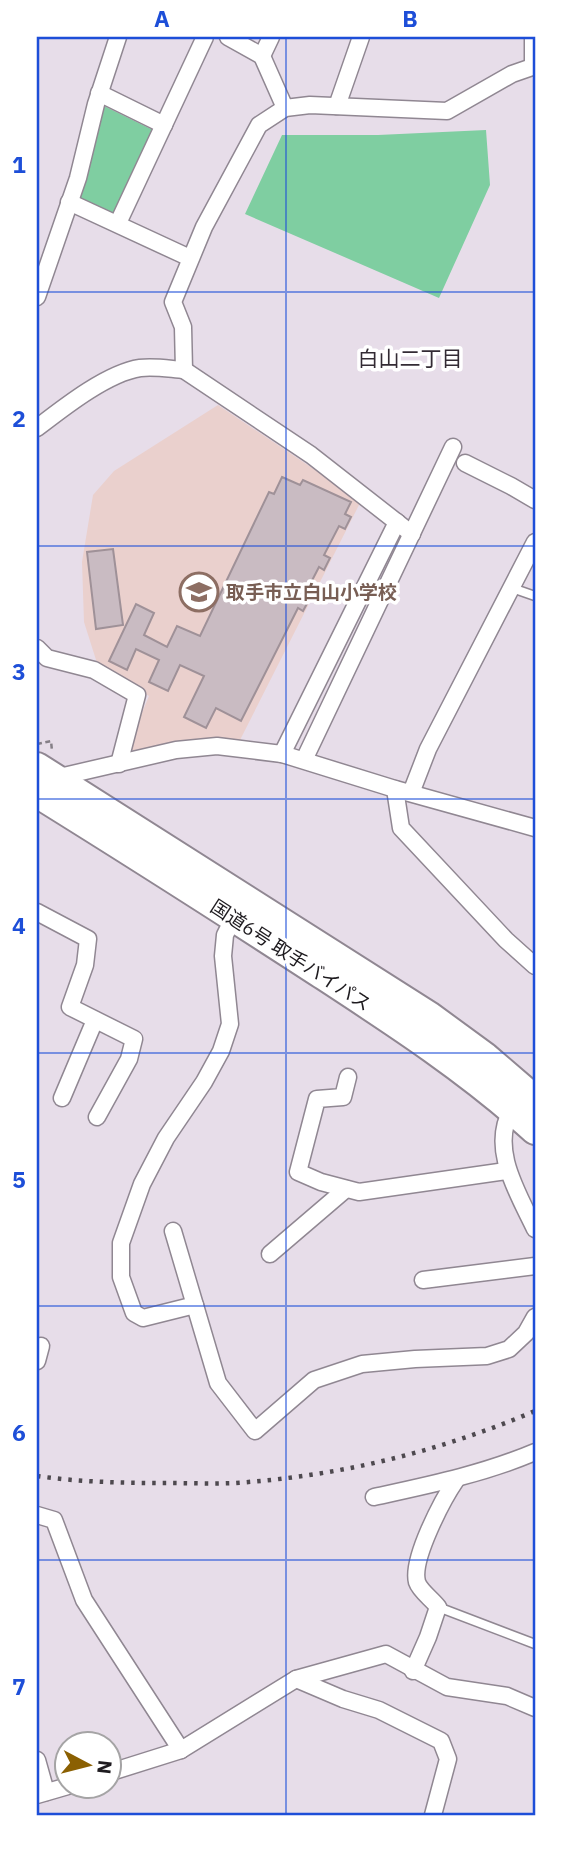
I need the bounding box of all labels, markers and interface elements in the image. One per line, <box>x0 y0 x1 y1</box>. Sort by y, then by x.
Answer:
text: A <box>154 3 170 33</box>
text: B <box>402 3 418 33</box>
text: 1 <box>12 149 26 179</box>
district label: 白山二丁目 <box>358 344 463 372</box>
text: 2 <box>12 403 26 433</box>
school or university icon: 取手市立白山小学校 <box>178 571 220 613</box>
place label: 取手市立白山小学校 <box>226 580 397 604</box>
text: 3 <box>12 656 26 686</box>
street label: 国道6号 取手バイパス <box>206 894 376 1016</box>
text: 4 <box>12 910 26 940</box>
text: 5 <box>12 1164 26 1194</box>
text: 6 <box>12 1417 26 1447</box>
text: 7 <box>12 1671 26 1701</box>
north arrow <box>52 1730 122 1800</box>
text: N <box>92 1759 118 1775</box>

